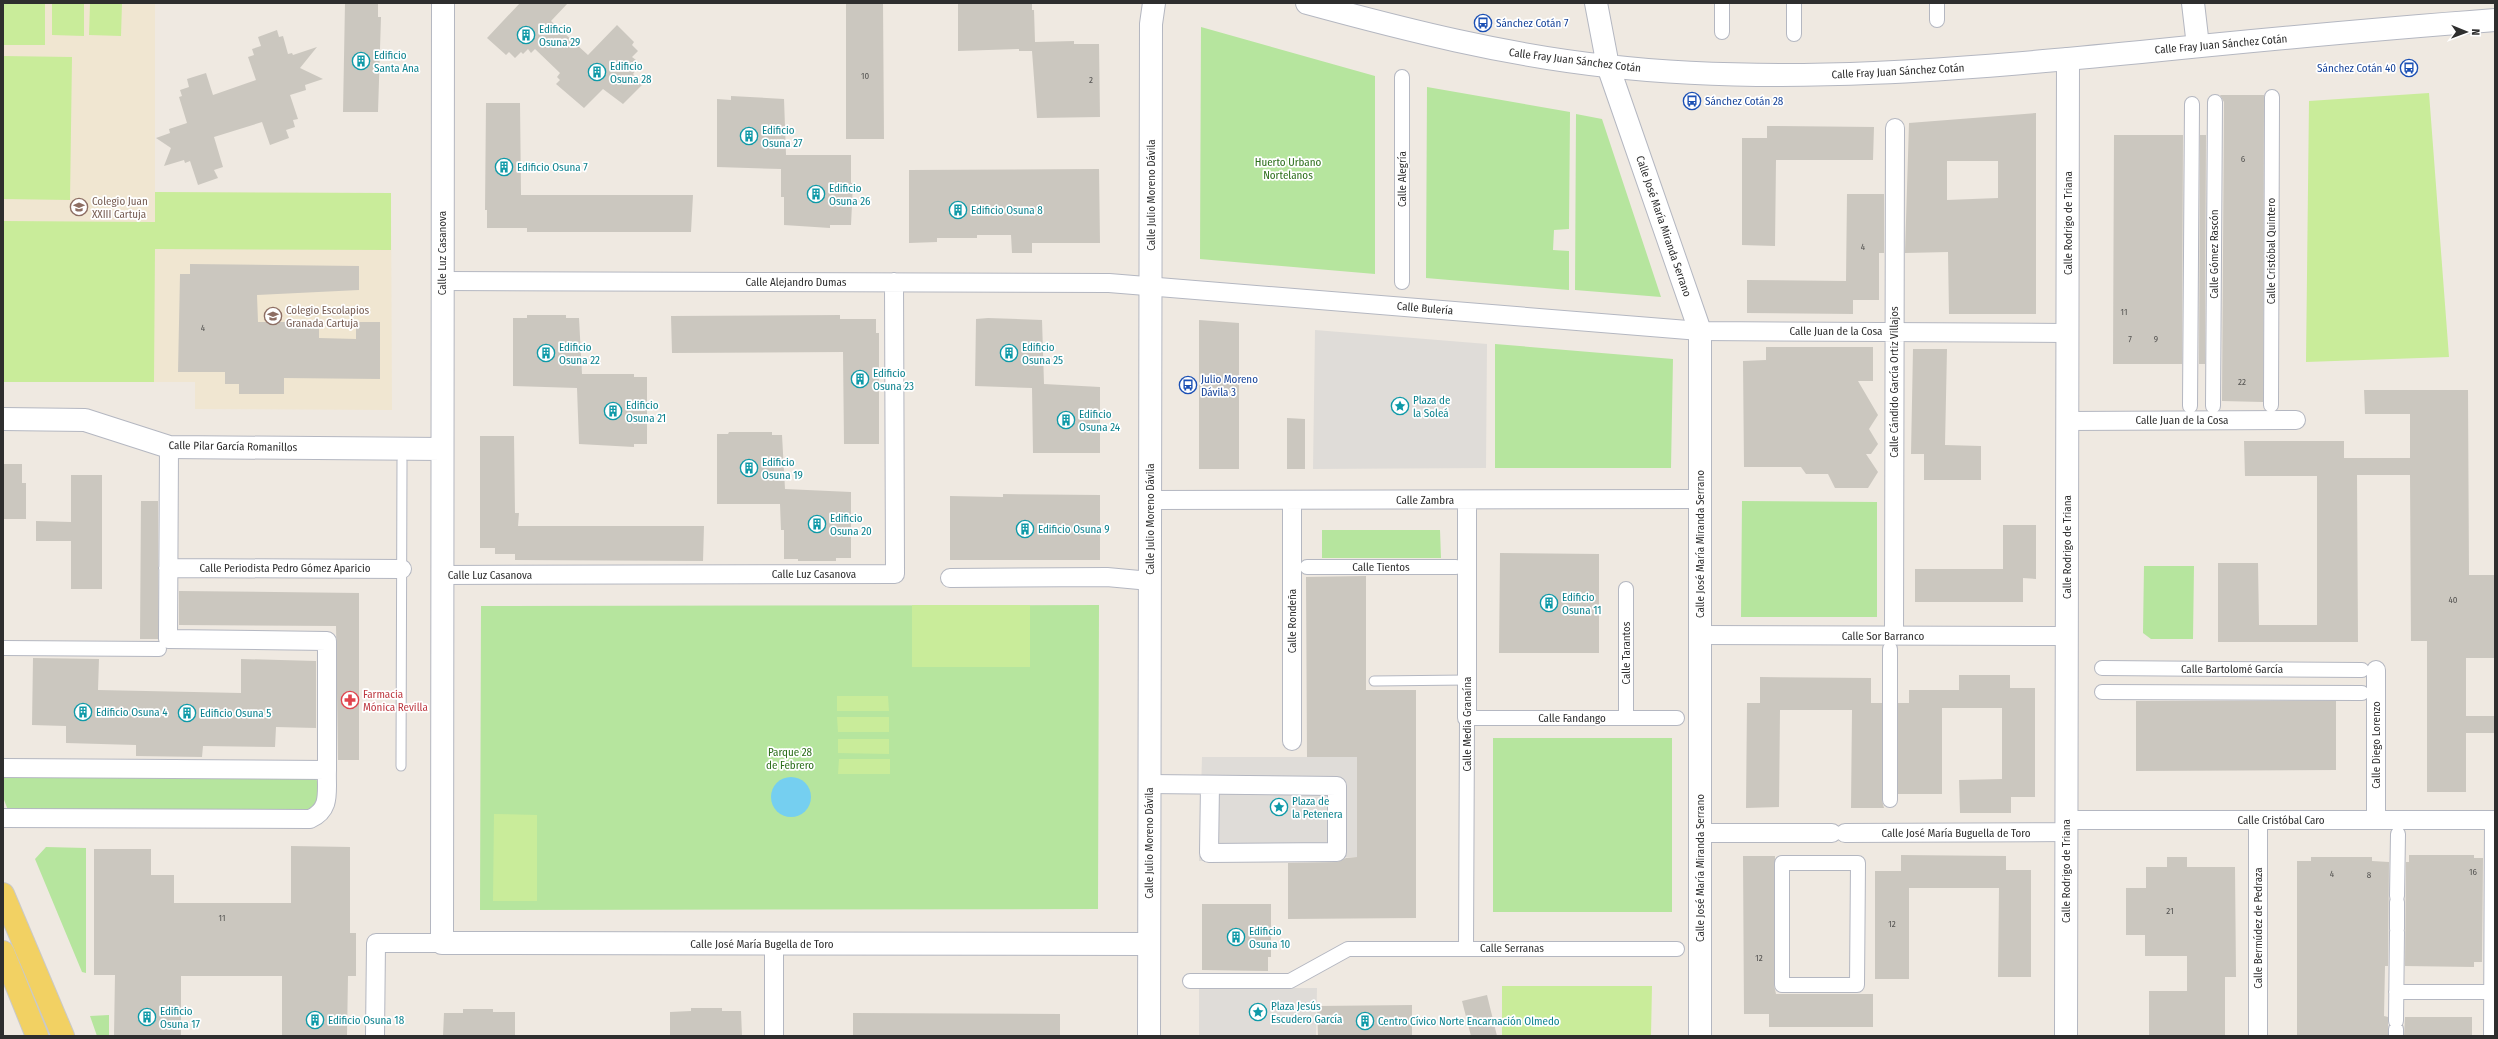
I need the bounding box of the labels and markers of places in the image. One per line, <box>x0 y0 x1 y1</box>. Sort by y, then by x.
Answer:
bus stop icon: Sánchez Cotán 7 <box>1473 13 1493 33</box>
place label: Sánchez Cotán 7 <box>1496 17 1569 30</box>
place label: Edificio Osuna 29 <box>539 23 580 49</box>
building icon: Edificio Osuna 29 <box>516 25 536 45</box>
place label: Edificio Santa Ana <box>374 49 419 75</box>
building icon: Edificio Santa Ana <box>351 51 371 71</box>
bus stop icon: Sánchez Cotán 40 <box>2399 58 2419 78</box>
place label: Edificio Osuna 28 <box>610 60 652 86</box>
building icon: Edificio Osuna 28 <box>587 62 607 82</box>
place label: Sánchez Cotán 40 <box>2317 62 2396 75</box>
bus stop icon: Sánchez Cotán 28 <box>1682 91 1702 111</box>
place label: Sánchez Cotán 28 <box>1705 95 1784 108</box>
place label: Edificio Osuna 27 <box>762 124 803 150</box>
building icon: Edificio Osuna 27 <box>739 126 759 146</box>
building icon: Edificio Osuna 7 <box>494 157 514 177</box>
place label: Edificio Osuna 7 <box>517 161 588 174</box>
place label: Edificio Osuna 26 <box>829 182 871 208</box>
building icon: Edificio Osuna 26 <box>806 184 826 204</box>
place label: Colegio Juan XXIII Cartuja <box>92 195 148 221</box>
school or university icon: Colegio Juan XXIII Cartuja <box>69 197 89 217</box>
building icon: Edificio Osuna 8 <box>948 200 968 220</box>
place label: Edificio Osuna 8 <box>971 204 1043 217</box>
place label: Colegio Escolapios Granada Cartuja <box>286 304 369 330</box>
school or university icon: Colegio Escolapios Granada Cartuja <box>263 306 283 326</box>
place label: Edificio Osuna 22 <box>559 341 600 367</box>
place label: Edificio Osuna 25 <box>1022 341 1063 367</box>
building icon: Edificio Osuna 22 <box>536 343 556 363</box>
building icon: Edificio Osuna 25 <box>999 343 1019 363</box>
place label: Edificio Osuna 23 <box>873 367 914 393</box>
building icon: Edificio Osuna 23 <box>850 369 870 389</box>
place label: Julio Moreno Dávila 3 <box>1201 373 1258 399</box>
bus stop icon: Julio Moreno Dávila 3 <box>1178 375 1198 395</box>
place label: Plaza de la Soleá <box>1413 394 1450 420</box>
place icon: Plaza de la Soleá <box>1390 396 1410 416</box>
place label: Edificio Osuna 21 <box>626 399 666 425</box>
building icon: Edificio Osuna 21 <box>603 401 623 421</box>
place label: Edificio Osuna 24 <box>1079 408 1121 434</box>
building icon: Edificio Osuna 24 <box>1056 410 1076 430</box>
place label: Edificio Osuna 19 <box>762 456 803 482</box>
building icon: Edificio Osuna 19 <box>739 458 759 478</box>
place label: Edificio Osuna 20 <box>830 512 872 538</box>
building icon: Edificio Osuna 20 <box>807 514 827 534</box>
building icon: Edificio Osuna 9 <box>1015 519 1035 539</box>
place label: Edificio Osuna 9 <box>1038 523 1110 536</box>
place label: Edificio Osuna 11 <box>1562 591 1602 617</box>
building icon: Edificio Osuna 11 <box>1539 593 1559 613</box>
place label: Farmacia Mónica Revilla <box>363 688 428 714</box>
pharmacy icon: Farmacia Mónica Revilla <box>340 690 360 710</box>
building icon: Edificio Osuna 4 <box>73 702 93 722</box>
building icon: Edificio Osuna 5 <box>177 703 197 723</box>
place label: Edificio Osuna 4 <box>96 706 168 719</box>
place label: Edificio Osuna 5 <box>200 707 271 720</box>
place label: Plaza de la Petenera <box>1292 795 1343 821</box>
place icon: Plaza de la Petenera <box>1269 797 1289 817</box>
place label: Edificio Osuna 10 <box>1249 925 1290 951</box>
building icon: Edificio Osuna 10 <box>1226 927 1246 947</box>
place label: Plaza Jesús Escudero García <box>1271 1000 1343 1026</box>
place icon: Plaza Jesús Escudero García <box>1248 1002 1268 1022</box>
place label: Edificio Osuna 17 <box>160 1005 200 1031</box>
building icon: Edificio Osuna 17 <box>137 1007 157 1027</box>
building icon: Edificio Osuna 18 <box>305 1010 325 1030</box>
building icon: Centro Cívico Norte Encarnación Olmedo <box>1355 1011 1375 1031</box>
place label: Edificio Osuna 18 <box>328 1014 405 1027</box>
place label: Centro Cívico Norte Encarnación Olmedo <box>1378 1015 1560 1028</box>

